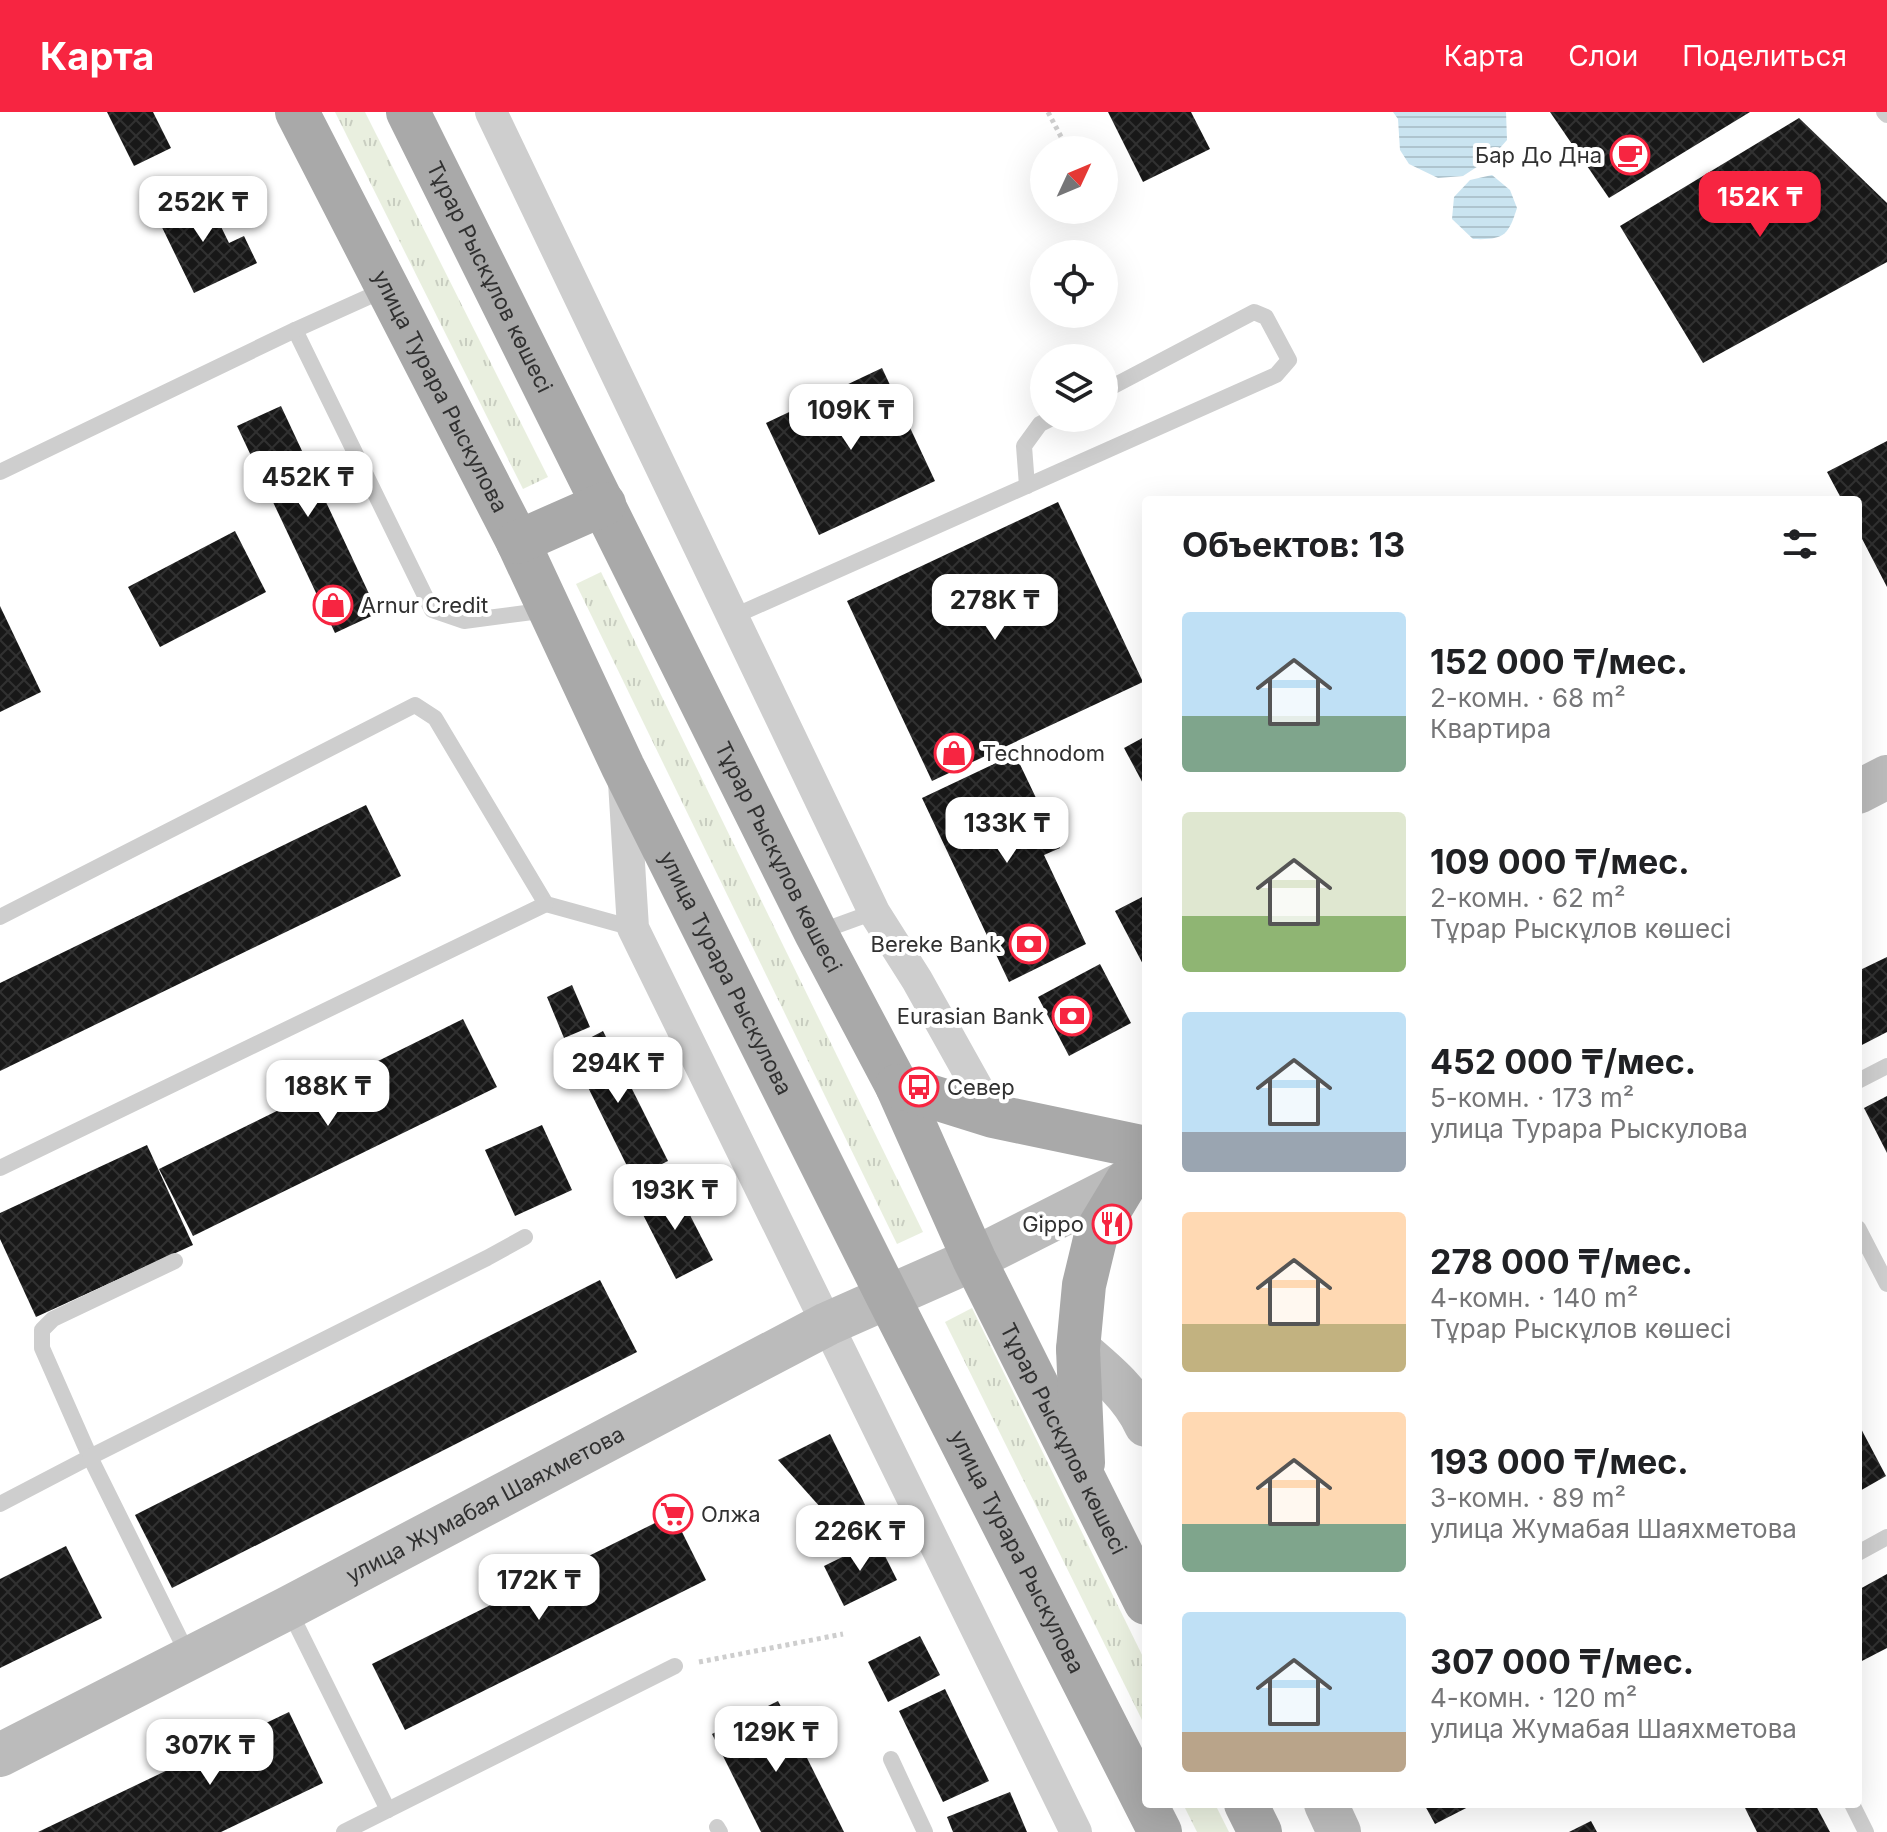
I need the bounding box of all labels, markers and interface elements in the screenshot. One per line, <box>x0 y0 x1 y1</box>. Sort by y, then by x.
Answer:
text: Карта <box>40 33 154 79</box>
text: Карта <box>1444 39 1524 73</box>
text: Слои <box>1568 39 1638 73</box>
text: Поделиться <box>1682 39 1847 73</box>
cafe icon: Бар До Дна <box>1609 134 1651 176</box>
north arrow <box>1030 136 1118 224</box>
map controls <box>1030 136 1118 432</box>
place label: Бар До Дна <box>1475 142 1602 168</box>
street label: Тұрар Рыскұлов көшесі <box>421 157 558 397</box>
pin: 152K ₸ <box>1695 171 1825 239</box>
pin: 252K ₸ <box>138 176 268 244</box>
text: 152K ₸ <box>1717 181 1803 212</box>
text: 252K ₸ <box>157 186 249 217</box>
button: locate <box>1030 240 1118 328</box>
street label: улица Турара Рыскулова <box>367 266 514 517</box>
button: layers <box>1030 344 1118 432</box>
pin: 109K ₸ <box>786 384 916 452</box>
text: 109K ₸ <box>807 394 895 425</box>
pin: 452K ₸ <box>243 451 373 519</box>
text: 452K ₸ <box>262 461 354 492</box>
icon: filters <box>1778 522 1822 566</box>
text: Объектов: 13 <box>1182 524 1405 565</box>
pin: 278K ₸ <box>930 574 1060 642</box>
shop icon: Arnur Credit <box>312 584 354 626</box>
text: 278K ₸ <box>950 584 1040 615</box>
place label: Arnur Credit <box>361 592 488 618</box>
text: 152 000 ₸/мес. <box>1430 641 1688 682</box>
icon: home <box>1246 644 1342 740</box>
text: 2-комн. · 68 m² <box>1430 682 1626 713</box>
text: Квартира <box>1430 713 1551 744</box>
shop icon: Technodom <box>933 732 975 774</box>
street label: Тұрар Рыскұлов көшесі <box>710 737 847 977</box>
place label: Technodom <box>982 740 1105 766</box>
pin: 133K ₸ <box>942 797 1072 865</box>
text: 133K ₸ <box>963 807 1051 838</box>
text: 109 000 ₸/мес. <box>1430 841 1690 882</box>
icon: home <box>1246 844 1342 940</box>
street label: улица Турара Рыскулова <box>654 847 798 1099</box>
text: 2-комн. · 62 m² <box>1430 882 1625 913</box>
text: Тұрар Рыскұлов көшесі <box>1430 913 1731 944</box>
bank icon: Bereke Bank <box>1008 923 1050 965</box>
place label: Bereke Bank <box>871 931 1001 957</box>
bank icon: Eurasian Bank <box>1051 995 1093 1037</box>
place label: Eurasian Bank <box>897 1003 1044 1029</box>
pin: 294K ₸ <box>553 1037 683 1105</box>
text: 452 000 ₸/мес. <box>1430 1041 1696 1082</box>
icon: home <box>1246 1044 1342 1140</box>
text: 294K ₸ <box>571 1047 665 1078</box>
pin: 188K ₸ <box>263 1060 393 1128</box>
bus stop icon: Север <box>898 1066 940 1108</box>
text: 188K ₸ <box>284 1070 372 1101</box>
place label: Север <box>947 1074 1015 1100</box>
text: 5-комн. · 173 m² <box>1430 1082 1634 1113</box>
text: улица Турара Рыскулова <box>1430 1113 1748 1144</box>
pin: 193K ₸ <box>610 1164 740 1232</box>
text: 193K ₸ <box>631 1174 719 1205</box>
restaurant icon: Gippo <box>1091 1203 1133 1245</box>
place label: Gippo <box>1022 1211 1084 1237</box>
text: 278 000 ₸/мес. <box>1430 1241 1693 1282</box>
icon: home <box>1246 1244 1342 1340</box>
text: 4-комн. · 140 m² <box>1430 1282 1638 1313</box>
text: Тұрар Рыскұлов көшесі <box>1430 1313 1731 1344</box>
street label: Тұрар Рыскұлов көшесі <box>995 1319 1132 1558</box>
street label: улица Жумабая Шаяхметова <box>342 1420 628 1588</box>
street label: улица Турара Рыскулова <box>945 1426 1090 1677</box>
text: 193 000 ₸/мес. <box>1430 1441 1689 1482</box>
icon: home <box>1246 1444 1342 1540</box>
text: 3-комн. · 89 m² <box>1430 1482 1626 1513</box>
supermarket icon: Олжа <box>652 1493 694 1535</box>
place label: Олжа <box>701 1501 761 1527</box>
pin: 226K ₸ <box>795 1505 925 1573</box>
text: улица Жумабая Шаяхметова <box>1430 1513 1797 1544</box>
text: 226K ₸ <box>814 1515 906 1546</box>
pin: 172K ₸ <box>474 1554 604 1622</box>
text: 172K ₸ <box>497 1564 581 1595</box>
text: 307 000 ₸/мес. <box>1430 1641 1694 1682</box>
icon: home <box>1246 1644 1342 1740</box>
text: 4-комн. · 120 m² <box>1430 1682 1637 1713</box>
pin: 129K ₸ <box>711 1706 841 1774</box>
text: улица Жумабая Шаяхметова <box>1430 1713 1797 1744</box>
text: 129K ₸ <box>733 1716 819 1747</box>
pin: 307K ₸ <box>145 1719 275 1787</box>
text: 307K ₸ <box>164 1729 256 1760</box>

